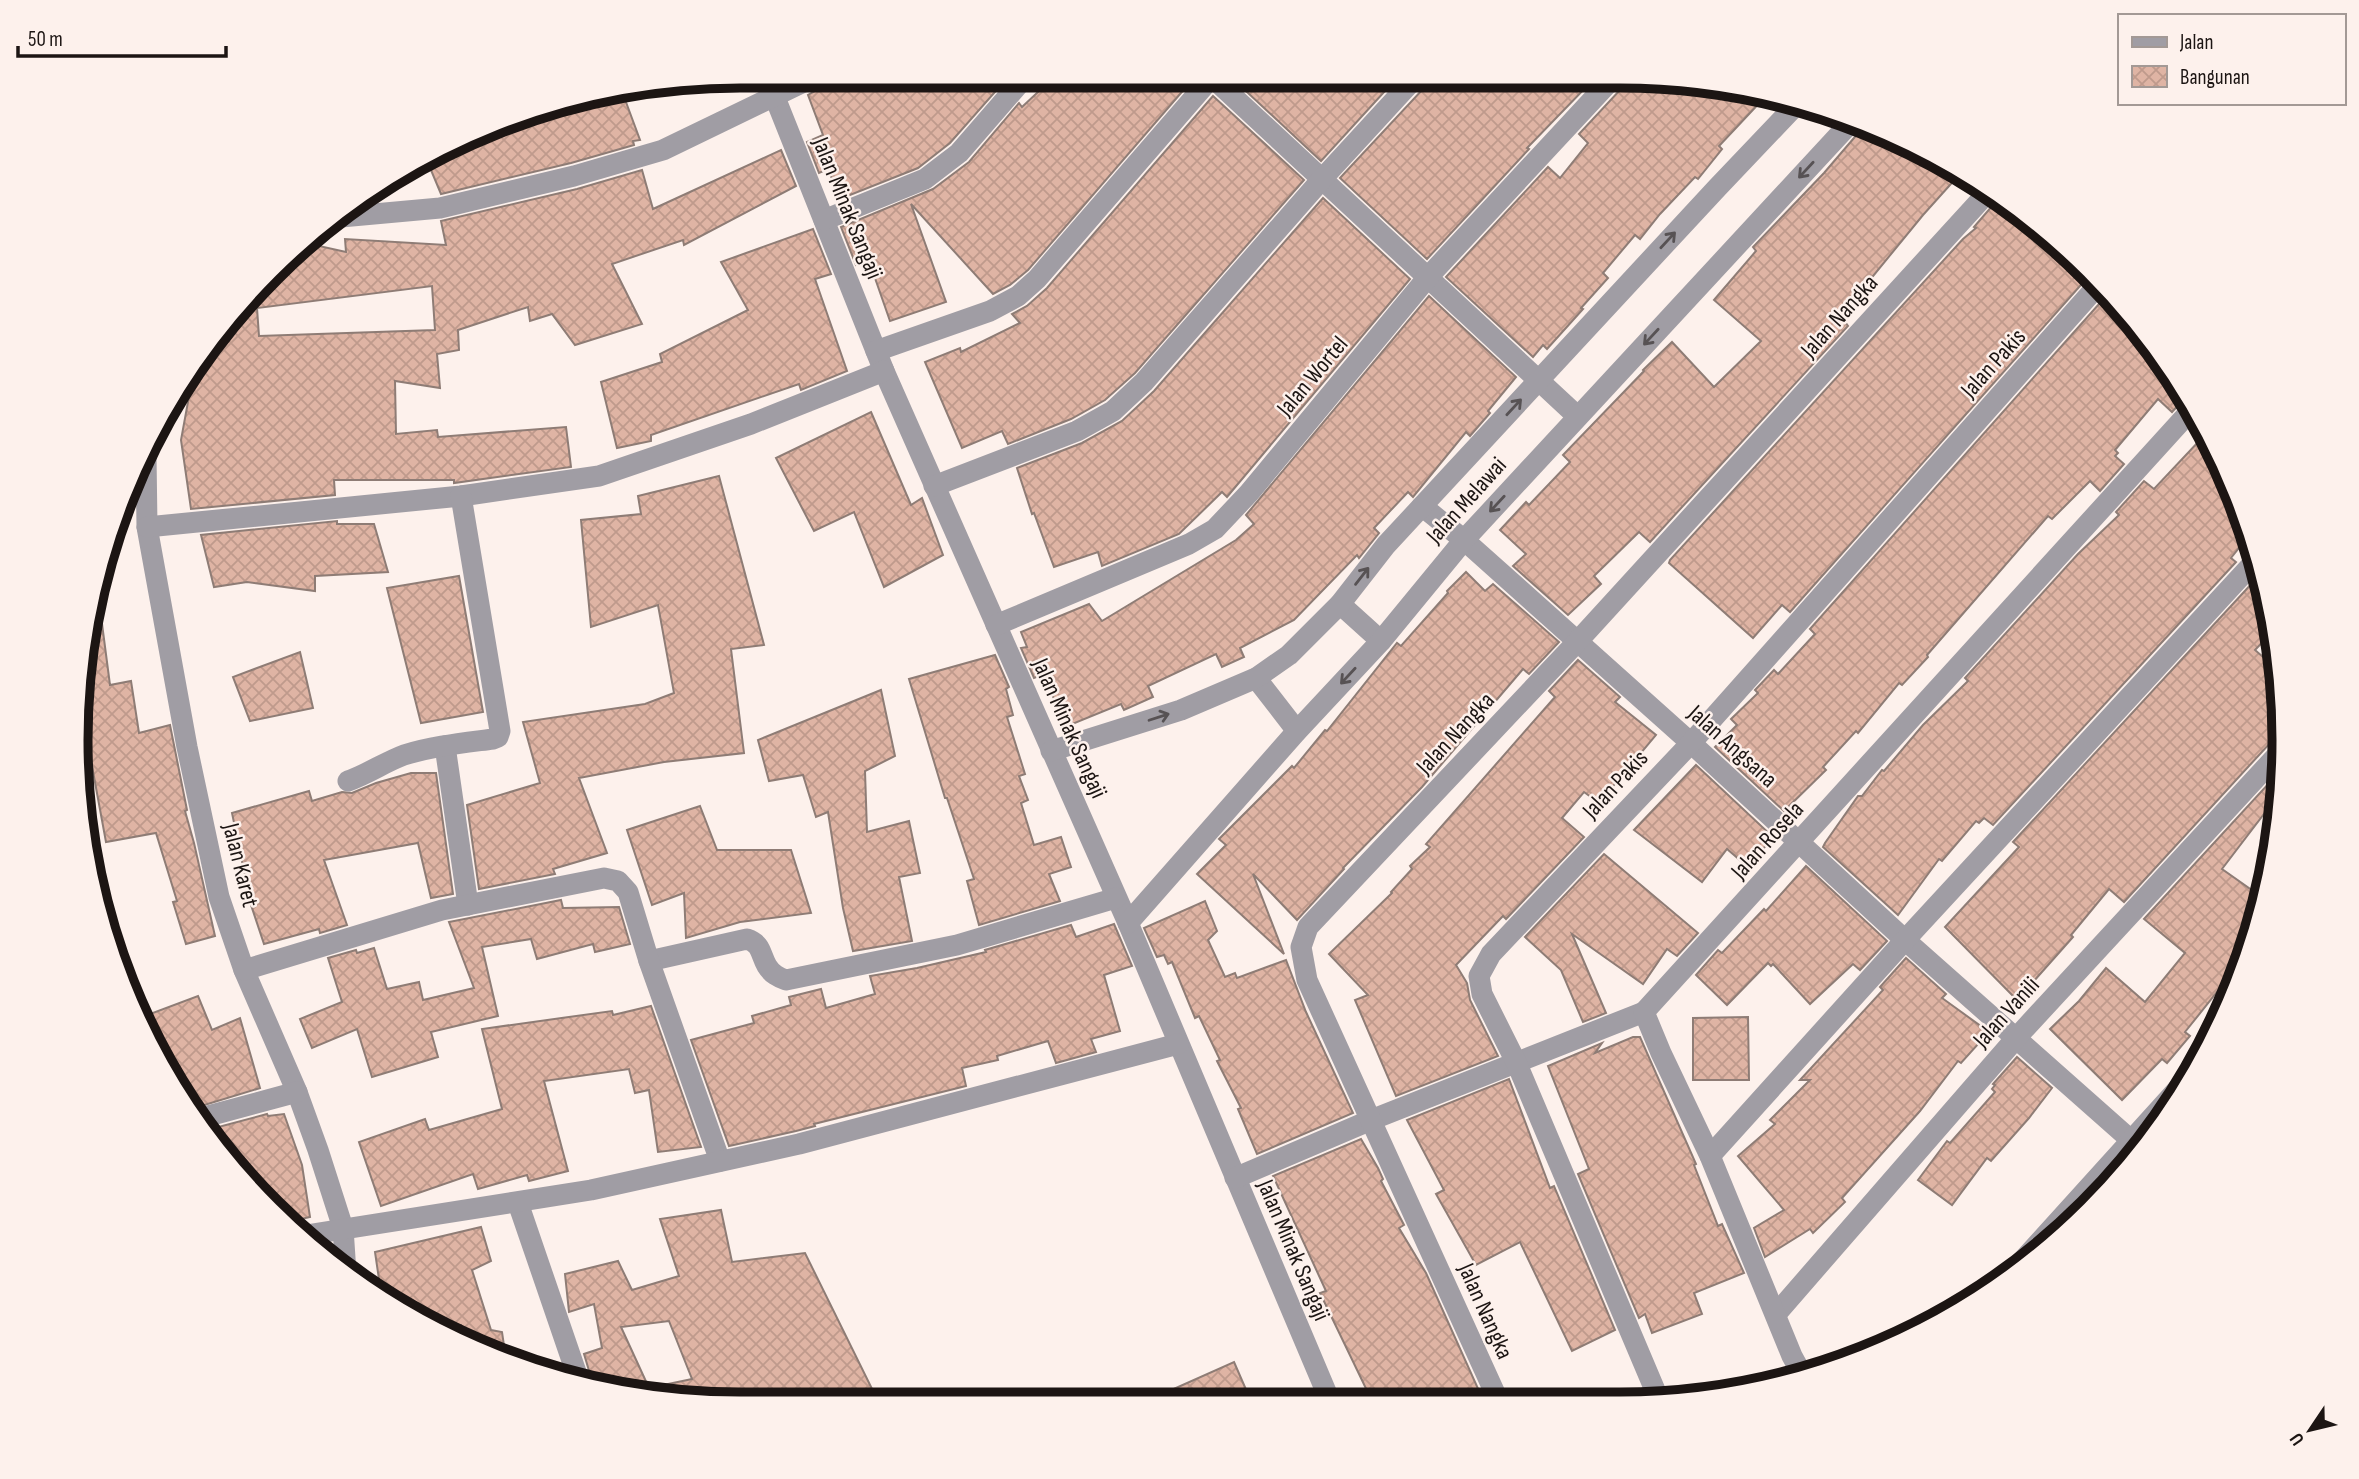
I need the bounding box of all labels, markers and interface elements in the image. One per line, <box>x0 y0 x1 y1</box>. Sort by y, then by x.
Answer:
scale bar <box>18 14 226 58</box>
legend <box>2118 14 2345 105</box>
text: 50 m <box>28 27 63 52</box>
text: Jalan <box>2179 30 2213 55</box>
text: Bangunan <box>2180 65 2250 90</box>
street label: Jalan Minak Sangaji <box>806 132 889 283</box>
one-way arrow <box>1798 161 1815 178</box>
one-way arrow <box>1660 232 1677 249</box>
street label: Jalan Nangka <box>1794 269 1884 365</box>
street label: Jalan Pakis <box>1954 323 2032 405</box>
one-way arrow <box>1643 328 1660 345</box>
street label: Jalan Wortel <box>1270 330 1354 423</box>
one-way arrow <box>1506 398 1522 416</box>
street label: Jalan Melawai <box>1419 451 1513 550</box>
one-way arrow <box>1488 495 1505 512</box>
one-way arrow <box>1354 567 1369 586</box>
street label: Jalan Minak Sangaji <box>1025 653 1113 803</box>
one-way arrow <box>1340 667 1357 684</box>
street label: Jalan Nangka <box>1409 686 1501 781</box>
street label: Jalan Angsana <box>1681 698 1783 794</box>
one-way arrow <box>1148 709 1170 722</box>
street label: Jalan Pakis <box>1576 744 1654 825</box>
street label: Jalan Rosela <box>1724 795 1810 886</box>
street label: Jalan Karet <box>216 819 265 910</box>
street label: Jalan Vanili <box>1966 971 2046 1055</box>
street label: Jalan Minak Sangaji <box>1250 1174 1336 1325</box>
street label: Jalan Nangka <box>1451 1258 1519 1364</box>
north arrow <box>2275 1395 2345 1465</box>
text: U <box>2285 1428 2310 1450</box>

